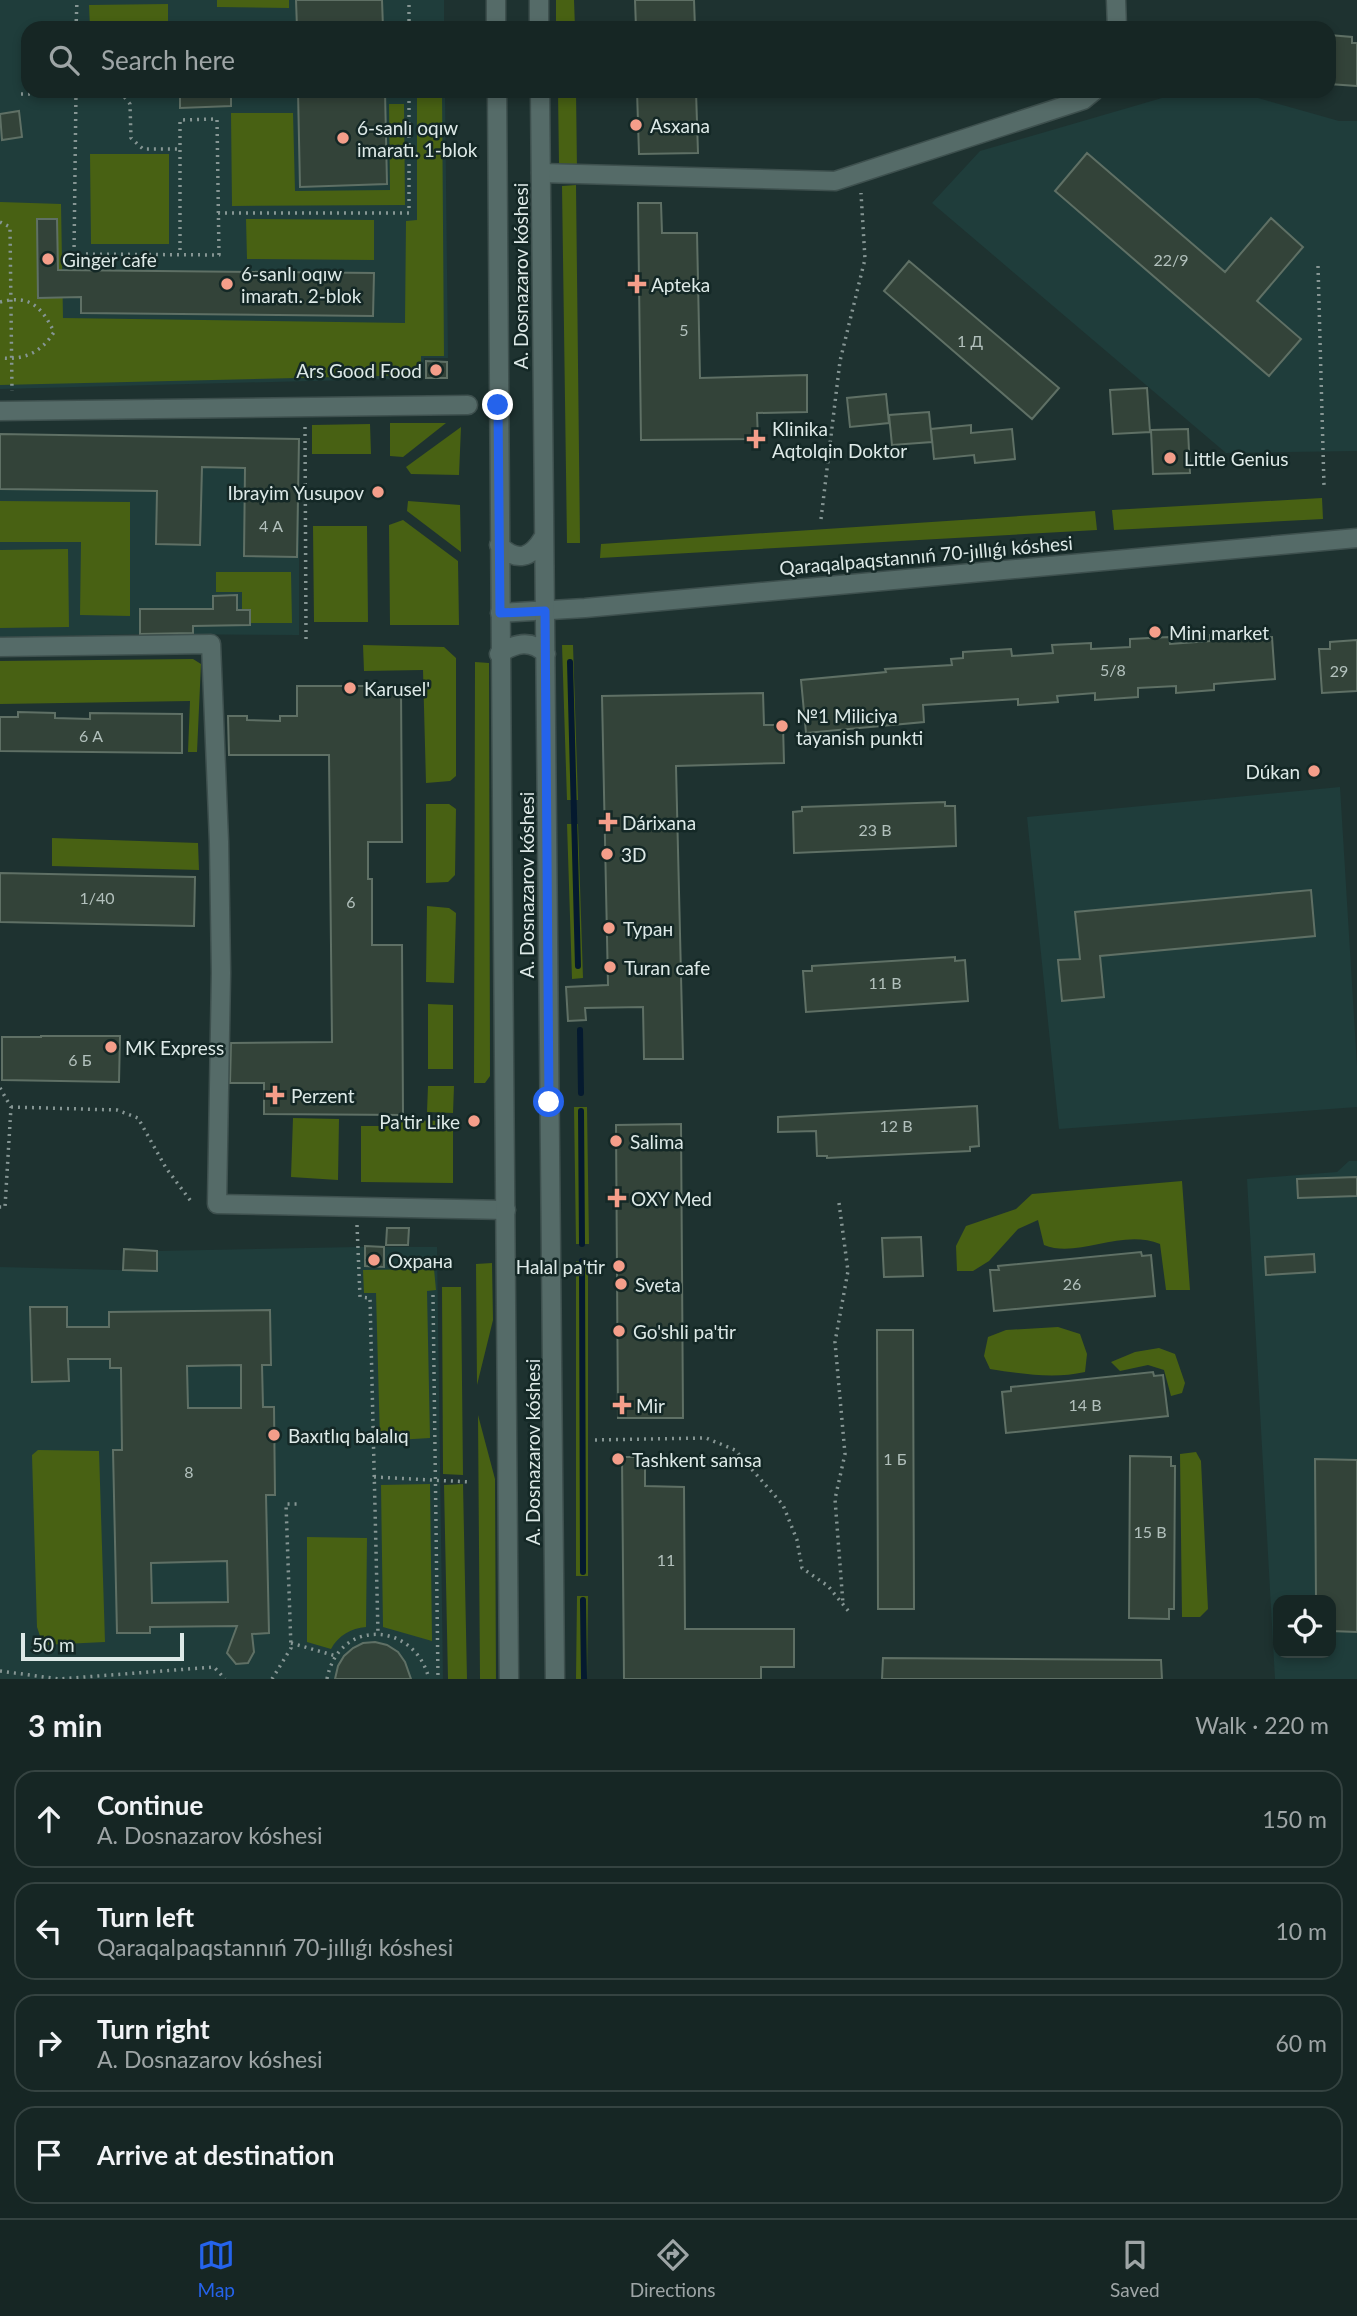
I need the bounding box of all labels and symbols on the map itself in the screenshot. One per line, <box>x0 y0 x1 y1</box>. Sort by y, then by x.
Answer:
place label: Asxana <box>650 114 710 137</box>
place label: 6-sanlı oqıw imaratı. 1-blok <box>357 116 478 161</box>
marker: Asxana <box>628 117 644 133</box>
marker: 6-sanlı oqıw imaratı. 1-blok <box>335 130 351 146</box>
street label: A. Dosnazarov kóshesi <box>509 183 532 369</box>
place label: Ginger cafe <box>62 248 157 271</box>
house number: 22/9 <box>1153 250 1189 269</box>
marker: Ginger cafe <box>40 251 56 267</box>
place label: 6-sanlı oqıw imaratı. 2-blok <box>241 262 362 307</box>
place label: Apteka <box>651 273 710 296</box>
marker: 6-sanlı oqıw imaratı. 2-blok <box>219 276 235 292</box>
marker: Apteka <box>629 276 645 292</box>
house number: 5 <box>679 320 689 339</box>
house number: 1 Д <box>957 331 983 350</box>
place label: Ars Good Food <box>296 359 422 382</box>
marker: Ars Good Food <box>428 362 444 378</box>
route end <box>482 389 513 420</box>
place label: Klinika Aqtolqin Doktor <box>772 417 907 462</box>
marker: Klinika Aqtolqin Doktor <box>746 429 766 449</box>
place label: Little Genius <box>1184 447 1288 470</box>
marker: Little Genius <box>1162 450 1178 466</box>
place label: Ibrayim Yusupov <box>227 481 364 504</box>
marker: Ibrayim Yusupov <box>370 484 386 500</box>
house number: 4 А <box>259 516 283 535</box>
street label: Qaraqalpaqstannıń 70-jıllıǵı kóshesi <box>778 531 1074 579</box>
place label: Mini market <box>1169 621 1269 644</box>
marker: Mini market <box>1147 624 1163 640</box>
house number: 5/8 <box>1100 660 1126 679</box>
house number: 29 <box>1330 661 1348 680</box>
place label: Karusel' <box>364 677 430 700</box>
marker: Karusel' <box>342 680 358 696</box>
place label: №1 Miliciya tayanish punkti <box>796 704 923 749</box>
marker: №1 Miliciya tayanish punkti <box>774 718 790 734</box>
house number: 6 А <box>79 726 103 745</box>
place label: Dúkan <box>1245 760 1300 783</box>
marker: Dúkan <box>1306 763 1322 779</box>
street label: A. Dosnazarov kóshesi <box>515 792 538 978</box>
place label: Dárixana <box>622 811 696 834</box>
marker: Dárixana <box>600 814 616 830</box>
house number: 23 В <box>859 820 892 839</box>
place label: 3D <box>621 843 646 866</box>
marker: 3D <box>599 846 615 862</box>
house number: 1/40 <box>79 888 115 907</box>
house number: 6 <box>346 892 356 911</box>
place label: Туран <box>623 917 673 940</box>
marker: Туран <box>601 920 617 936</box>
place label: Turan cafe <box>624 956 710 979</box>
marker: Turan cafe <box>602 959 618 975</box>
house number: 11 В <box>869 973 902 992</box>
place label: MK Express <box>125 1036 224 1059</box>
marker: MK Express <box>103 1039 119 1055</box>
house number: 6 Б <box>68 1050 92 1069</box>
place label: Perzent <box>291 1084 355 1107</box>
marker: Perzent <box>265 1085 285 1105</box>
route start <box>533 1086 564 1117</box>
place label: Pa'tir Like <box>379 1110 460 1133</box>
marker: Pa'tir Like <box>466 1113 482 1129</box>
house number: 12 В <box>880 1116 913 1135</box>
place label: Salima <box>630 1130 684 1153</box>
marker: Salima <box>608 1133 624 1149</box>
place label: OXY Med <box>631 1187 712 1210</box>
marker: OXY Med <box>609 1190 625 1206</box>
place label: Охрана <box>388 1249 453 1272</box>
marker: Охрана <box>366 1252 382 1268</box>
place label: Halal pa'tir <box>516 1255 605 1278</box>
marker: Halal pa'tir <box>611 1258 627 1274</box>
place label: Sveta <box>635 1273 681 1296</box>
house number: 26 <box>1063 1274 1081 1293</box>
marker: Sveta <box>613 1276 629 1292</box>
place label: Go'shli pa'tir <box>633 1320 736 1343</box>
marker: Go'shli pa'tir <box>611 1323 627 1339</box>
street label: A. Dosnazarov kóshesi <box>521 1359 544 1545</box>
place label: Mir <box>636 1394 665 1417</box>
house number: 14 В <box>1069 1395 1102 1414</box>
marker: Mir <box>614 1397 630 1413</box>
place label: Baxıtlıq balalıq <box>288 1424 409 1447</box>
marker: Baxıtlıq balalıq <box>266 1427 282 1443</box>
place label: Tashkent samsa <box>632 1448 762 1471</box>
house number: 1 Б <box>883 1449 907 1468</box>
marker: Tashkent samsa <box>610 1451 626 1467</box>
house number: 8 <box>184 1462 194 1481</box>
house number: 15 В <box>1134 1522 1167 1541</box>
house number: 11 <box>657 1550 675 1569</box>
scale bar <box>21 1630 184 1662</box>

